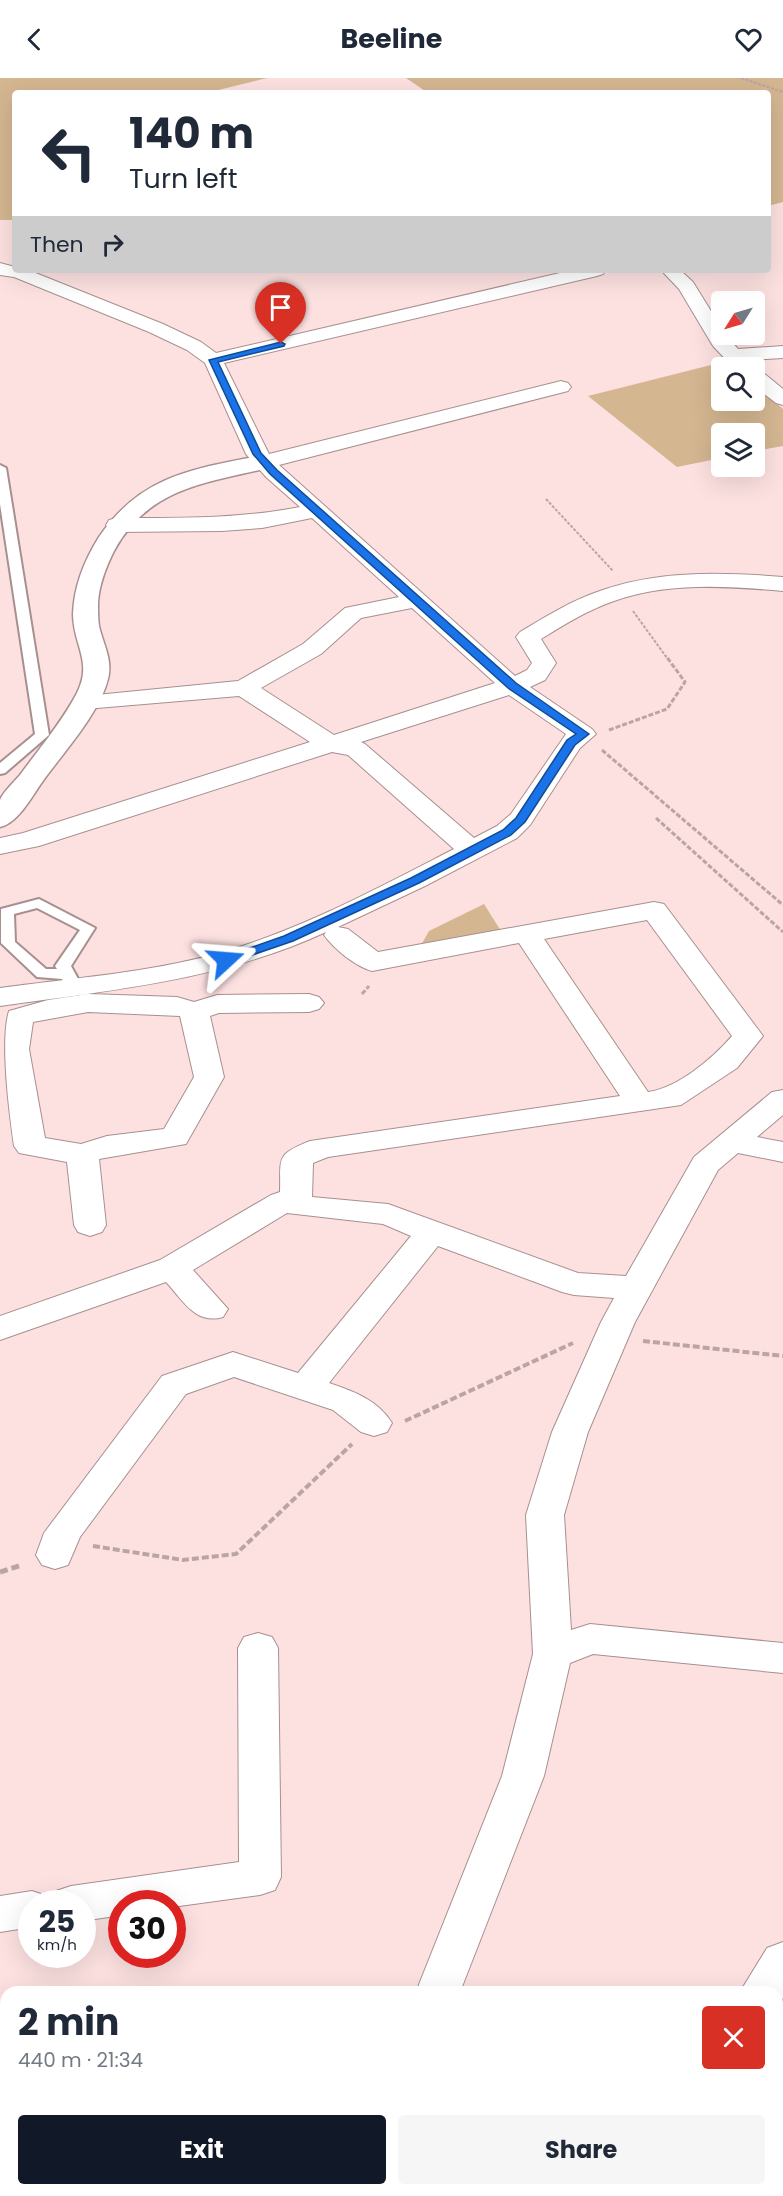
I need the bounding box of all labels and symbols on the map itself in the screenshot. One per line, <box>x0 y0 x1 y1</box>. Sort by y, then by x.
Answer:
pin <box>255 282 306 344</box>
north arrow <box>711 291 765 345</box>
position arrow <box>194 928 258 992</box>
speed limit sign: 30 <box>108 1890 186 1968</box>

